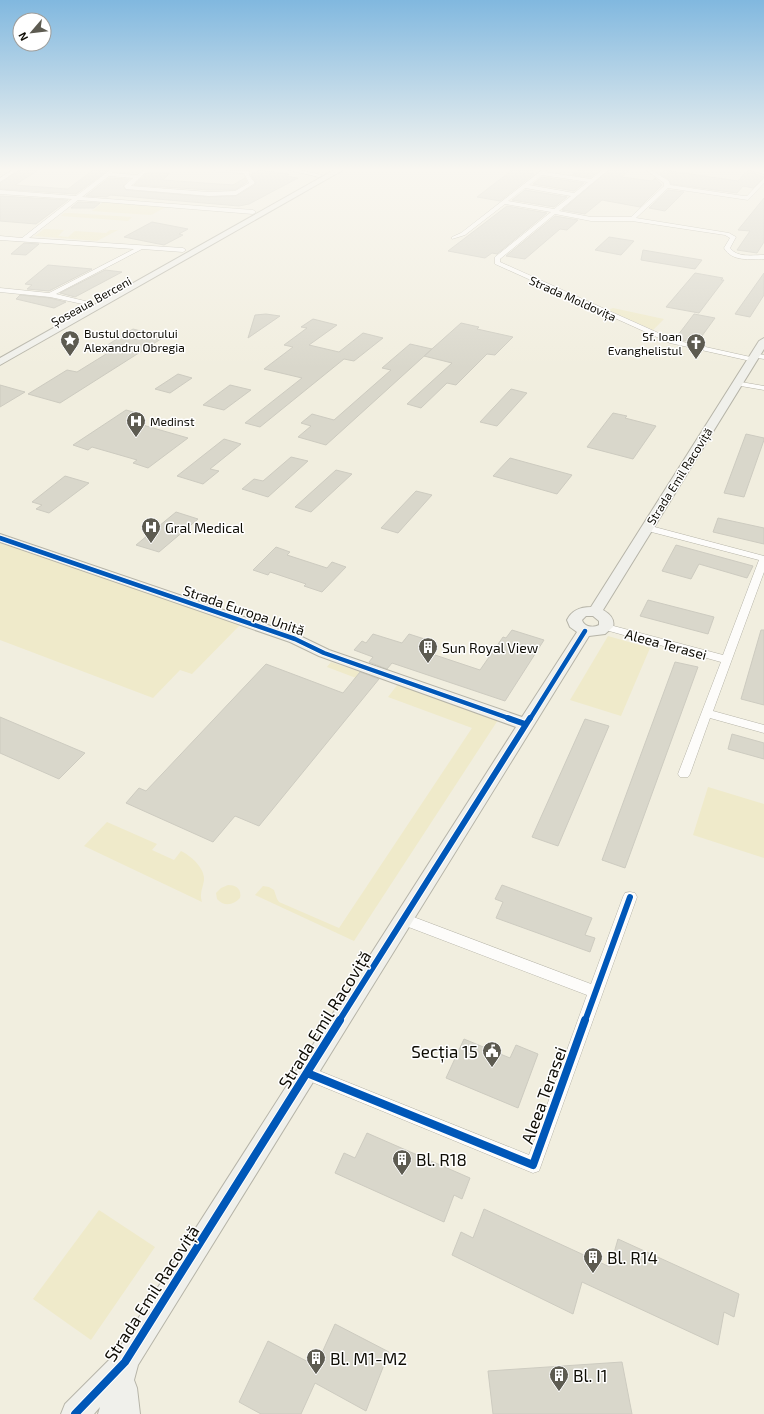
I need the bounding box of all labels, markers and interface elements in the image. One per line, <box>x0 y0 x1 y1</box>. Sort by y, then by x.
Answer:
north arrow <box>12 12 52 52</box>
text: N <box>15 30 30 43</box>
street label: Șoseaua Berceni <box>48 273 135 331</box>
street label: Strada Moldovița <box>526 273 619 325</box>
place label: Bustul doctorului Alexandru Obregia <box>84 326 185 354</box>
place icon: Bustul doctorului Alexandru Obregia <box>59 329 81 357</box>
place label: Sf. Ioan Evanghelistul <box>608 329 682 357</box>
church icon: Sf. Ioan Evanghelistul <box>685 332 707 360</box>
hospital icon: Medinst <box>125 410 147 438</box>
place label: Medinst <box>150 414 195 428</box>
street label: Strada Emil Racoviță <box>643 425 716 528</box>
hospital icon: Gral Medical <box>140 516 162 544</box>
place label: Gral Medical <box>165 519 245 536</box>
street label: Strada Europa Unită <box>181 581 307 639</box>
street label: Aleea Terasei <box>623 625 709 663</box>
building icon: Sun Royal View <box>417 636 439 664</box>
place label: Sun Royal View <box>442 639 539 656</box>
street label: Strada Emil Racoviță <box>274 946 376 1093</box>
public building icon: Secția 15 <box>481 1040 503 1068</box>
place label: Secția 15 <box>411 1041 478 1063</box>
street label: Aleea Terasei <box>516 1044 570 1146</box>
building icon: Bl. R18 <box>391 1148 413 1176</box>
place label: Bl. R18 <box>416 1149 467 1169</box>
street label: Strada Emil Racoviță <box>99 1221 204 1366</box>
building icon: Bl. R14 <box>582 1246 604 1274</box>
place label: Bl. R14 <box>607 1247 658 1267</box>
building icon: Bl. M1-M2 <box>305 1347 327 1375</box>
place label: Bl. M1-M2 <box>330 1348 407 1368</box>
building icon: Bl. I1 <box>548 1364 570 1392</box>
place label: Bl. I1 <box>573 1365 608 1385</box>

